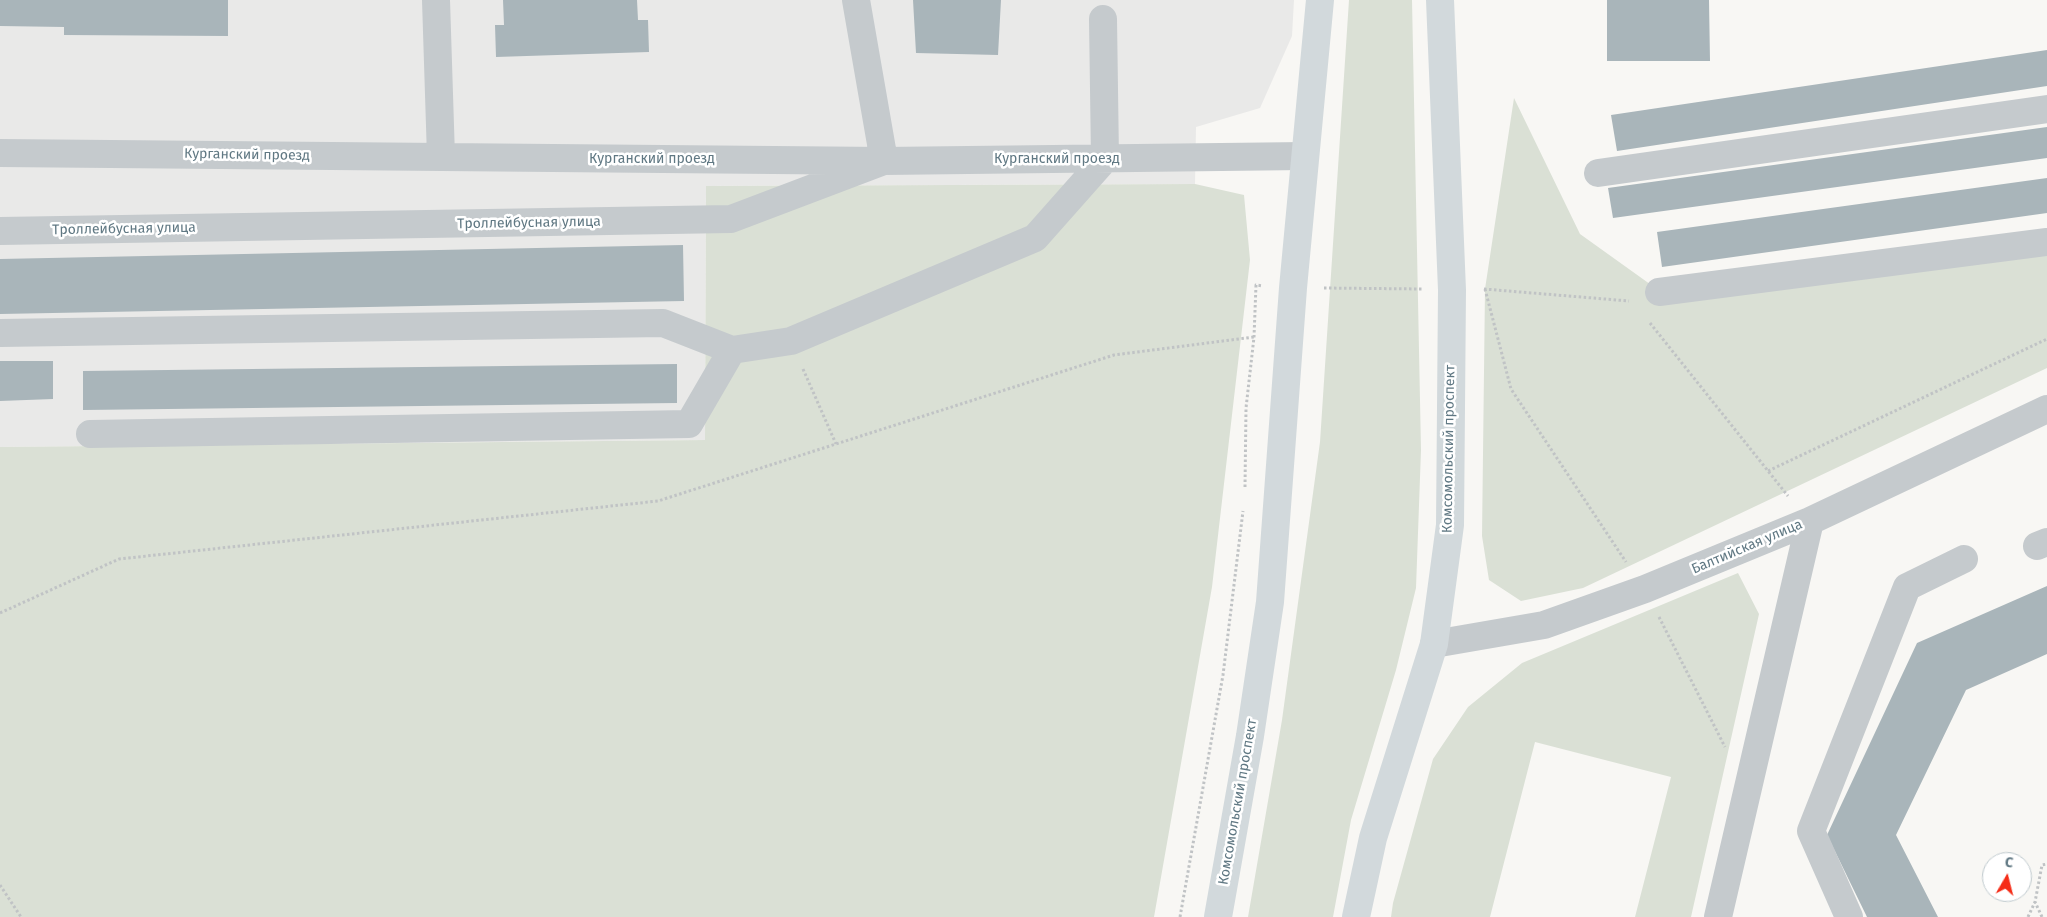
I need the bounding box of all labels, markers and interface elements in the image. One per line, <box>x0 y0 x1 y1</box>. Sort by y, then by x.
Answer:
street label: Курганский проезд <box>184 146 310 164</box>
street label: Курганский проезд <box>589 151 715 167</box>
street label: Курганский проезд <box>994 151 1120 167</box>
street label: Троллейбусная улица <box>457 213 601 233</box>
street label: Троллейбусная улица <box>52 219 196 239</box>
street label: Комсомольский проспект <box>1439 365 1459 533</box>
street label: Балтийская улица <box>1689 516 1805 578</box>
street label: Комсомольский проспект <box>1215 718 1261 886</box>
north arrow <box>1982 852 2032 902</box>
text: С <box>2004 854 2014 872</box>

